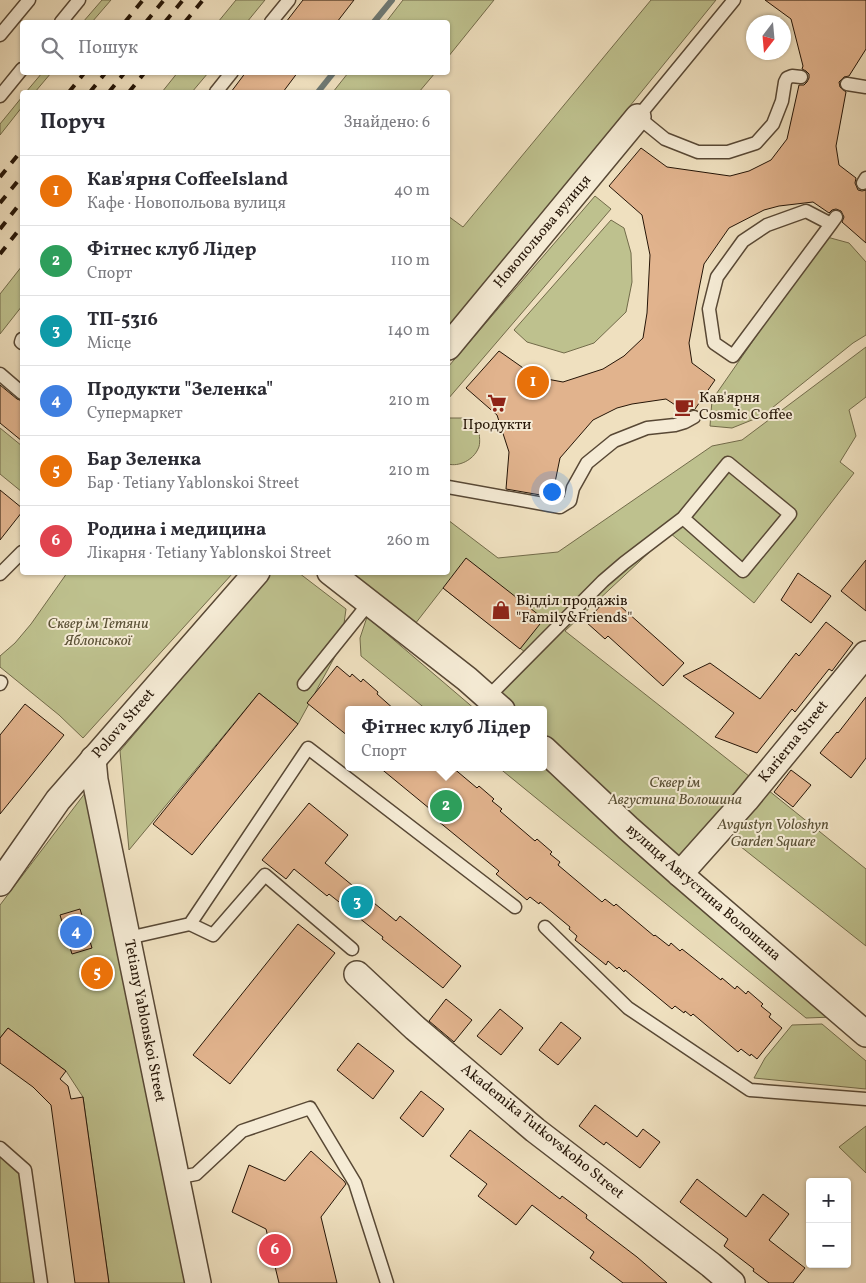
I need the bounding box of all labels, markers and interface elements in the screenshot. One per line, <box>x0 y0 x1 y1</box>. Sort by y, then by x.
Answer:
north arrow <box>746 15 791 60</box>
search box <box>20 20 450 75</box>
icon: search <box>38 34 66 62</box>
text: Пошук <box>78 35 138 61</box>
text: Поруч <box>40 108 105 137</box>
text: Знайдено: 6 <box>343 112 430 134</box>
text: Кав'ярня CoffeeIsland <box>87 167 288 193</box>
street label: Новопольова вулиця <box>489 171 597 293</box>
text: 1 <box>53 180 59 202</box>
text: 40 m <box>394 180 430 202</box>
text: Кафе · Новопольова вулиця <box>87 193 286 215</box>
text: Фітнес клуб Лідер <box>87 237 257 263</box>
text: 2 <box>52 250 60 272</box>
text: 110 m <box>391 250 430 272</box>
text: Спорт <box>87 263 132 285</box>
text: ТП-5316 <box>87 307 158 333</box>
text: 3 <box>52 320 60 342</box>
text: 140 m <box>388 320 430 342</box>
text: Місце <box>87 333 131 355</box>
pin: 1 <box>517 363 549 401</box>
text: Продукти "Зеленка" <box>87 377 273 403</box>
place label: Кав'ярня Cosmic Coffee <box>699 388 793 426</box>
text: 4 <box>51 390 61 412</box>
text: 210 m <box>388 390 430 412</box>
supermarket icon: Продукти <box>486 392 508 414</box>
cafe icon: Кав'ярня Cosmic Coffee <box>673 396 695 418</box>
text: Супермаркет <box>87 403 183 425</box>
place label: Продукти <box>463 415 531 436</box>
text: Бар Зеленка <box>87 447 201 473</box>
text: 5 <box>52 460 60 482</box>
text: 210 m <box>388 460 430 482</box>
text: Бар · Tetiany Yablonskoi Street <box>87 473 299 495</box>
your location <box>539 479 565 505</box>
text: Родина і медицина <box>87 517 266 543</box>
text: 6 <box>52 530 60 552</box>
text: 260 m <box>386 530 430 552</box>
text: Лікарня · Tetiany Yablonskoi Street <box>87 543 332 565</box>
place label: Відділ продажів "Family&Friends" <box>516 591 632 629</box>
shop icon: Відділ продажів "Family&Friends" <box>490 599 512 621</box>
park label: Сквер ім Тетяни Яблонської <box>47 614 149 652</box>
street label: Polova Street <box>88 685 160 763</box>
street label: Karierna Street <box>754 696 834 788</box>
popup <box>345 706 547 771</box>
text: Фітнес клуб Лідер <box>361 715 531 741</box>
text: Спорт <box>361 741 407 763</box>
park label: Сквер ім Августина Волошина <box>607 773 742 811</box>
pin: 2 <box>430 787 462 825</box>
park label: Avgustyn Voloshyn Garden Square <box>716 815 829 853</box>
street label: вулиця Августина Волошина <box>621 820 785 966</box>
pin: 3 <box>341 883 373 921</box>
pin: 4 <box>60 913 92 951</box>
street label: Tetiany Yablonskoi Street <box>118 938 170 1104</box>
pin: 5 <box>81 954 113 992</box>
street label: Akademika Tutkovskoho Street <box>456 1059 628 1205</box>
map controls <box>806 1178 851 1268</box>
button: + <box>806 1178 851 1223</box>
button: − <box>806 1223 851 1268</box>
pin: 6 <box>259 1231 291 1269</box>

